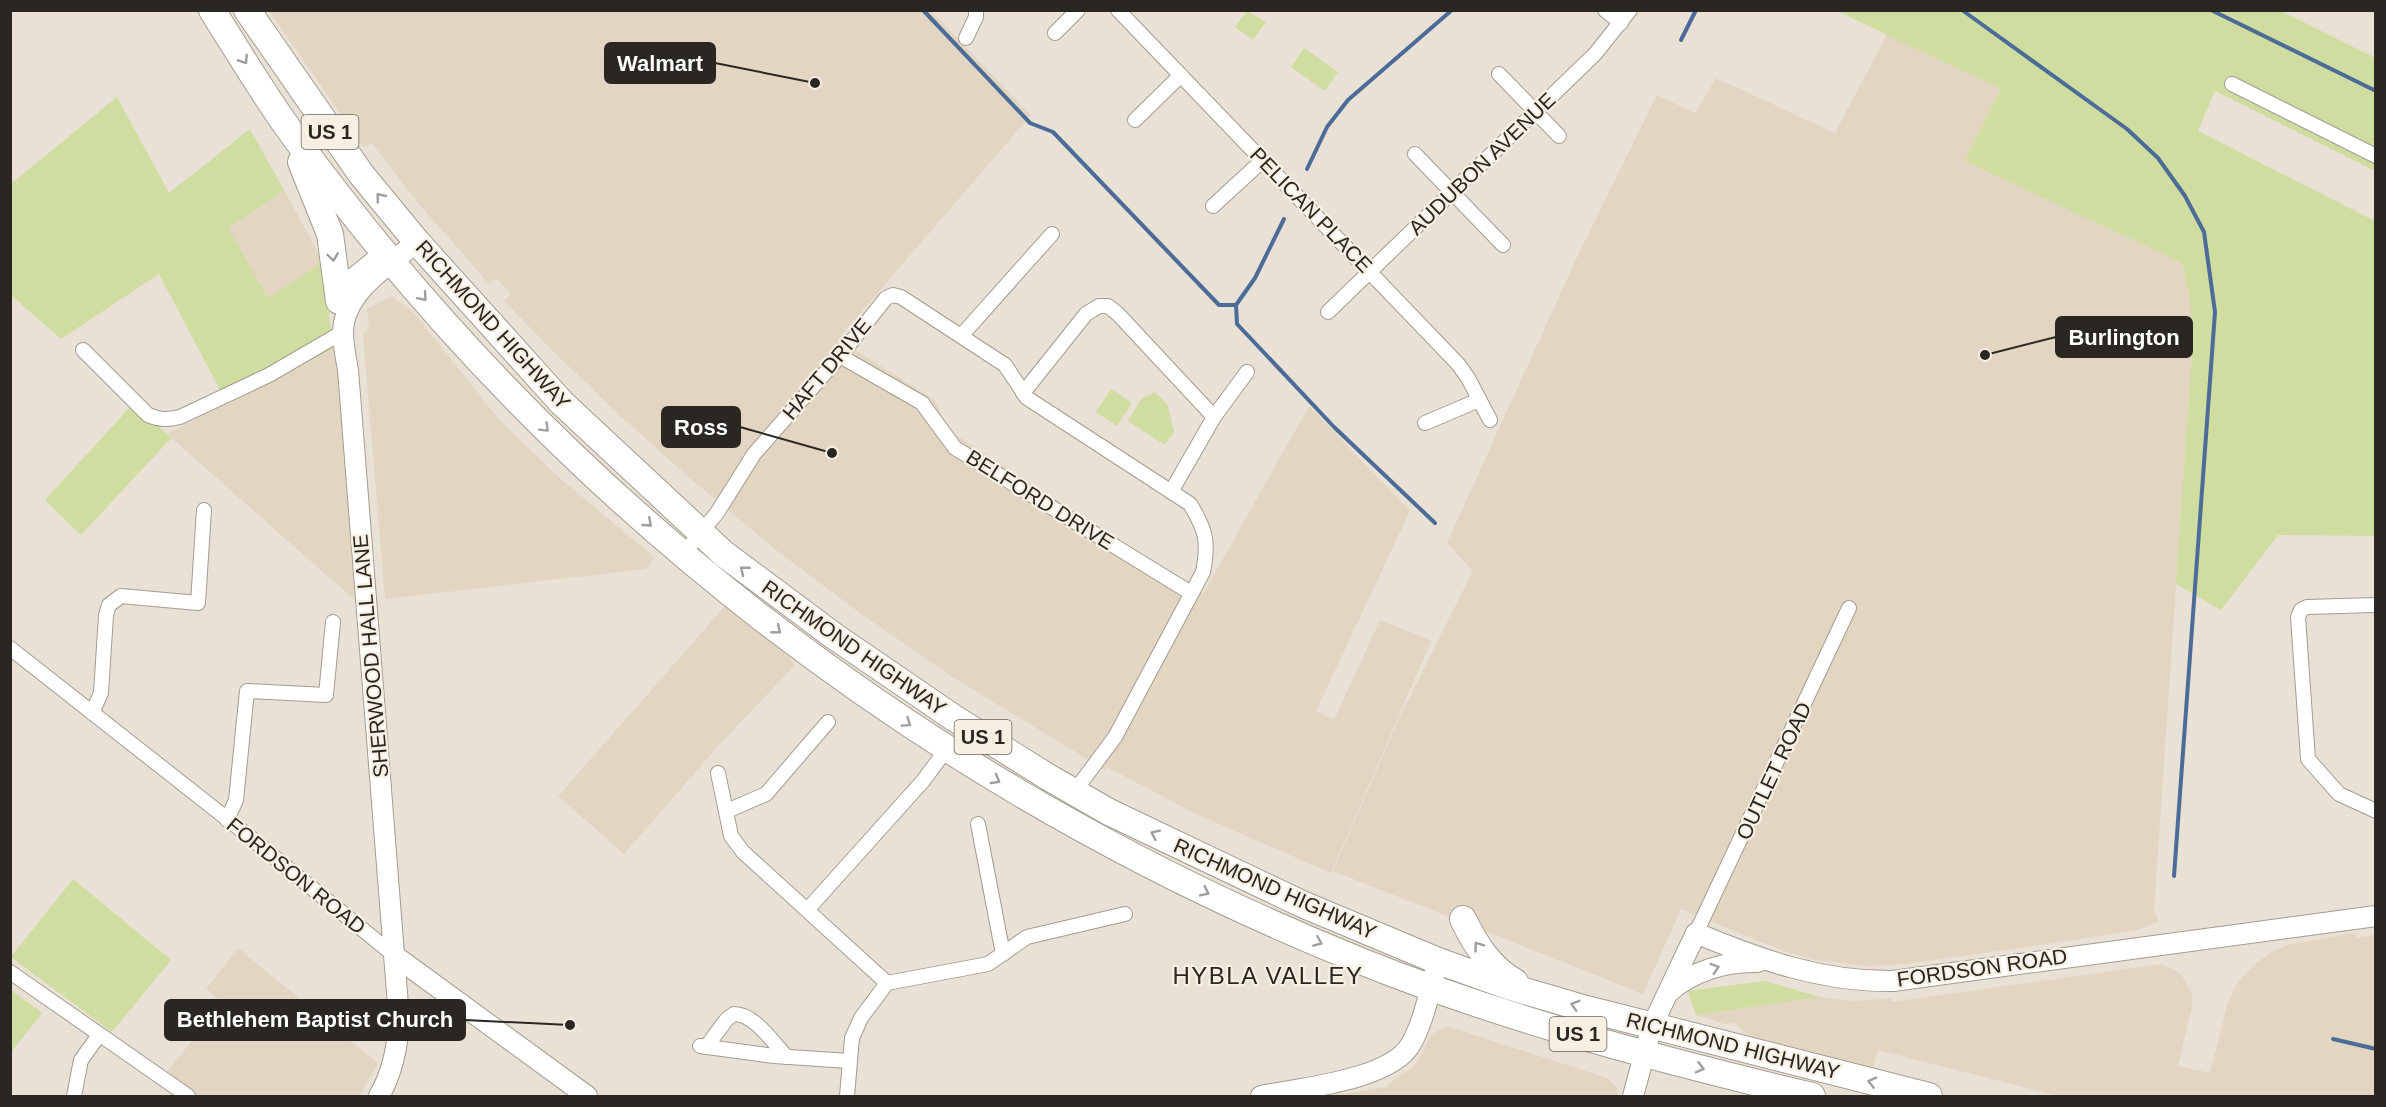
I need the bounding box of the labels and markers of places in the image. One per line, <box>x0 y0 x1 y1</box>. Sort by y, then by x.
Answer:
callout: Walmart <box>605 43 715 83</box>
callout: Burlington <box>2056 317 2192 357</box>
callout: Ross <box>662 407 740 447</box>
callout: Bethlehem Baptist Church <box>165 1000 465 1040</box>

